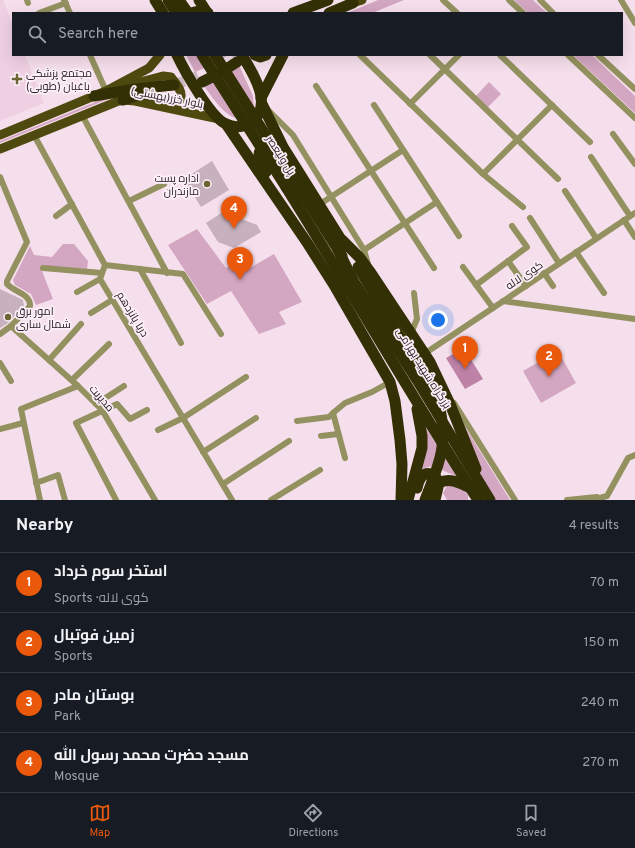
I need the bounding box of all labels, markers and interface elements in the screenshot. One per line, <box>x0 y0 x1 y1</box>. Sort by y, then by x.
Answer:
search box <box>12 12 623 56</box>
icon: search <box>26 23 48 45</box>
text: Search here <box>58 25 138 44</box>
place label: مجتمع پزشکی باغبان (طوبی) <box>26 67 92 94</box>
marker: مجتمع پزشکی باغبان (طوبی) <box>11 73 23 85</box>
street label: بلوار خزر(بهشتی) <box>129 84 204 112</box>
street label: پل ولیعصر <box>262 132 298 178</box>
place label: اداره پست مازندران <box>154 172 199 199</box>
marker: اداره پست مازندران <box>202 179 212 189</box>
pin: 4 <box>221 196 247 229</box>
pin: 3 <box>227 247 253 280</box>
street label: کوی لاله <box>503 258 546 293</box>
street label: دریا پانزدهم <box>113 289 151 340</box>
place label: امور برق شمال ساری <box>16 305 71 332</box>
your location <box>428 310 448 330</box>
marker: امور برق شمال ساری <box>3 312 13 322</box>
street label: بزرگراه شهید بهرامی <box>393 325 454 412</box>
pin: 1 <box>452 336 478 369</box>
pin: 2 <box>536 344 562 377</box>
street label: مدیریت <box>86 382 117 415</box>
text: Nearby <box>16 515 73 537</box>
text: 4 results <box>569 518 619 534</box>
text: استخر سوم خرداد <box>54 563 167 582</box>
text: 1 <box>26 575 32 591</box>
text: 70 m <box>590 575 619 591</box>
text: Sports · کوی لاله <box>54 591 149 607</box>
text: زمین فوتبال <box>54 627 135 646</box>
text: 2 <box>25 635 33 651</box>
text: 150 m <box>584 635 619 651</box>
text: Sports <box>54 649 93 665</box>
text: بوستان مادر <box>54 687 134 706</box>
text: 3 <box>25 695 33 711</box>
text: 240 m <box>581 695 619 711</box>
text: Park <box>54 709 81 725</box>
text: مسجد حضرت محمد رسول الله <box>54 747 249 766</box>
text: 4 <box>25 755 33 771</box>
text: 270 m <box>582 755 619 771</box>
text: Mosque <box>54 769 99 785</box>
tab: Map <box>89 802 111 840</box>
tab: Directions <box>288 802 338 840</box>
tab: Saved <box>516 802 546 840</box>

